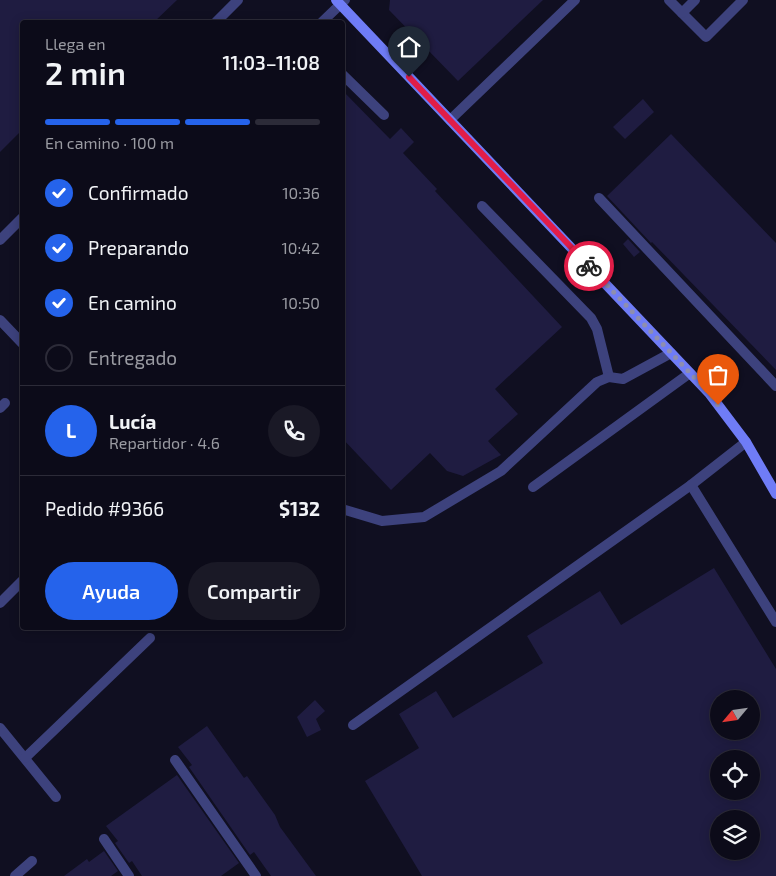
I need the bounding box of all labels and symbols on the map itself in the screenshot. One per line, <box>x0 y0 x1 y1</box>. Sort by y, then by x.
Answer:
pin <box>388 26 430 77</box>
courier <box>564 241 614 291</box>
pin <box>697 354 739 405</box>
north arrow <box>710 690 760 740</box>

